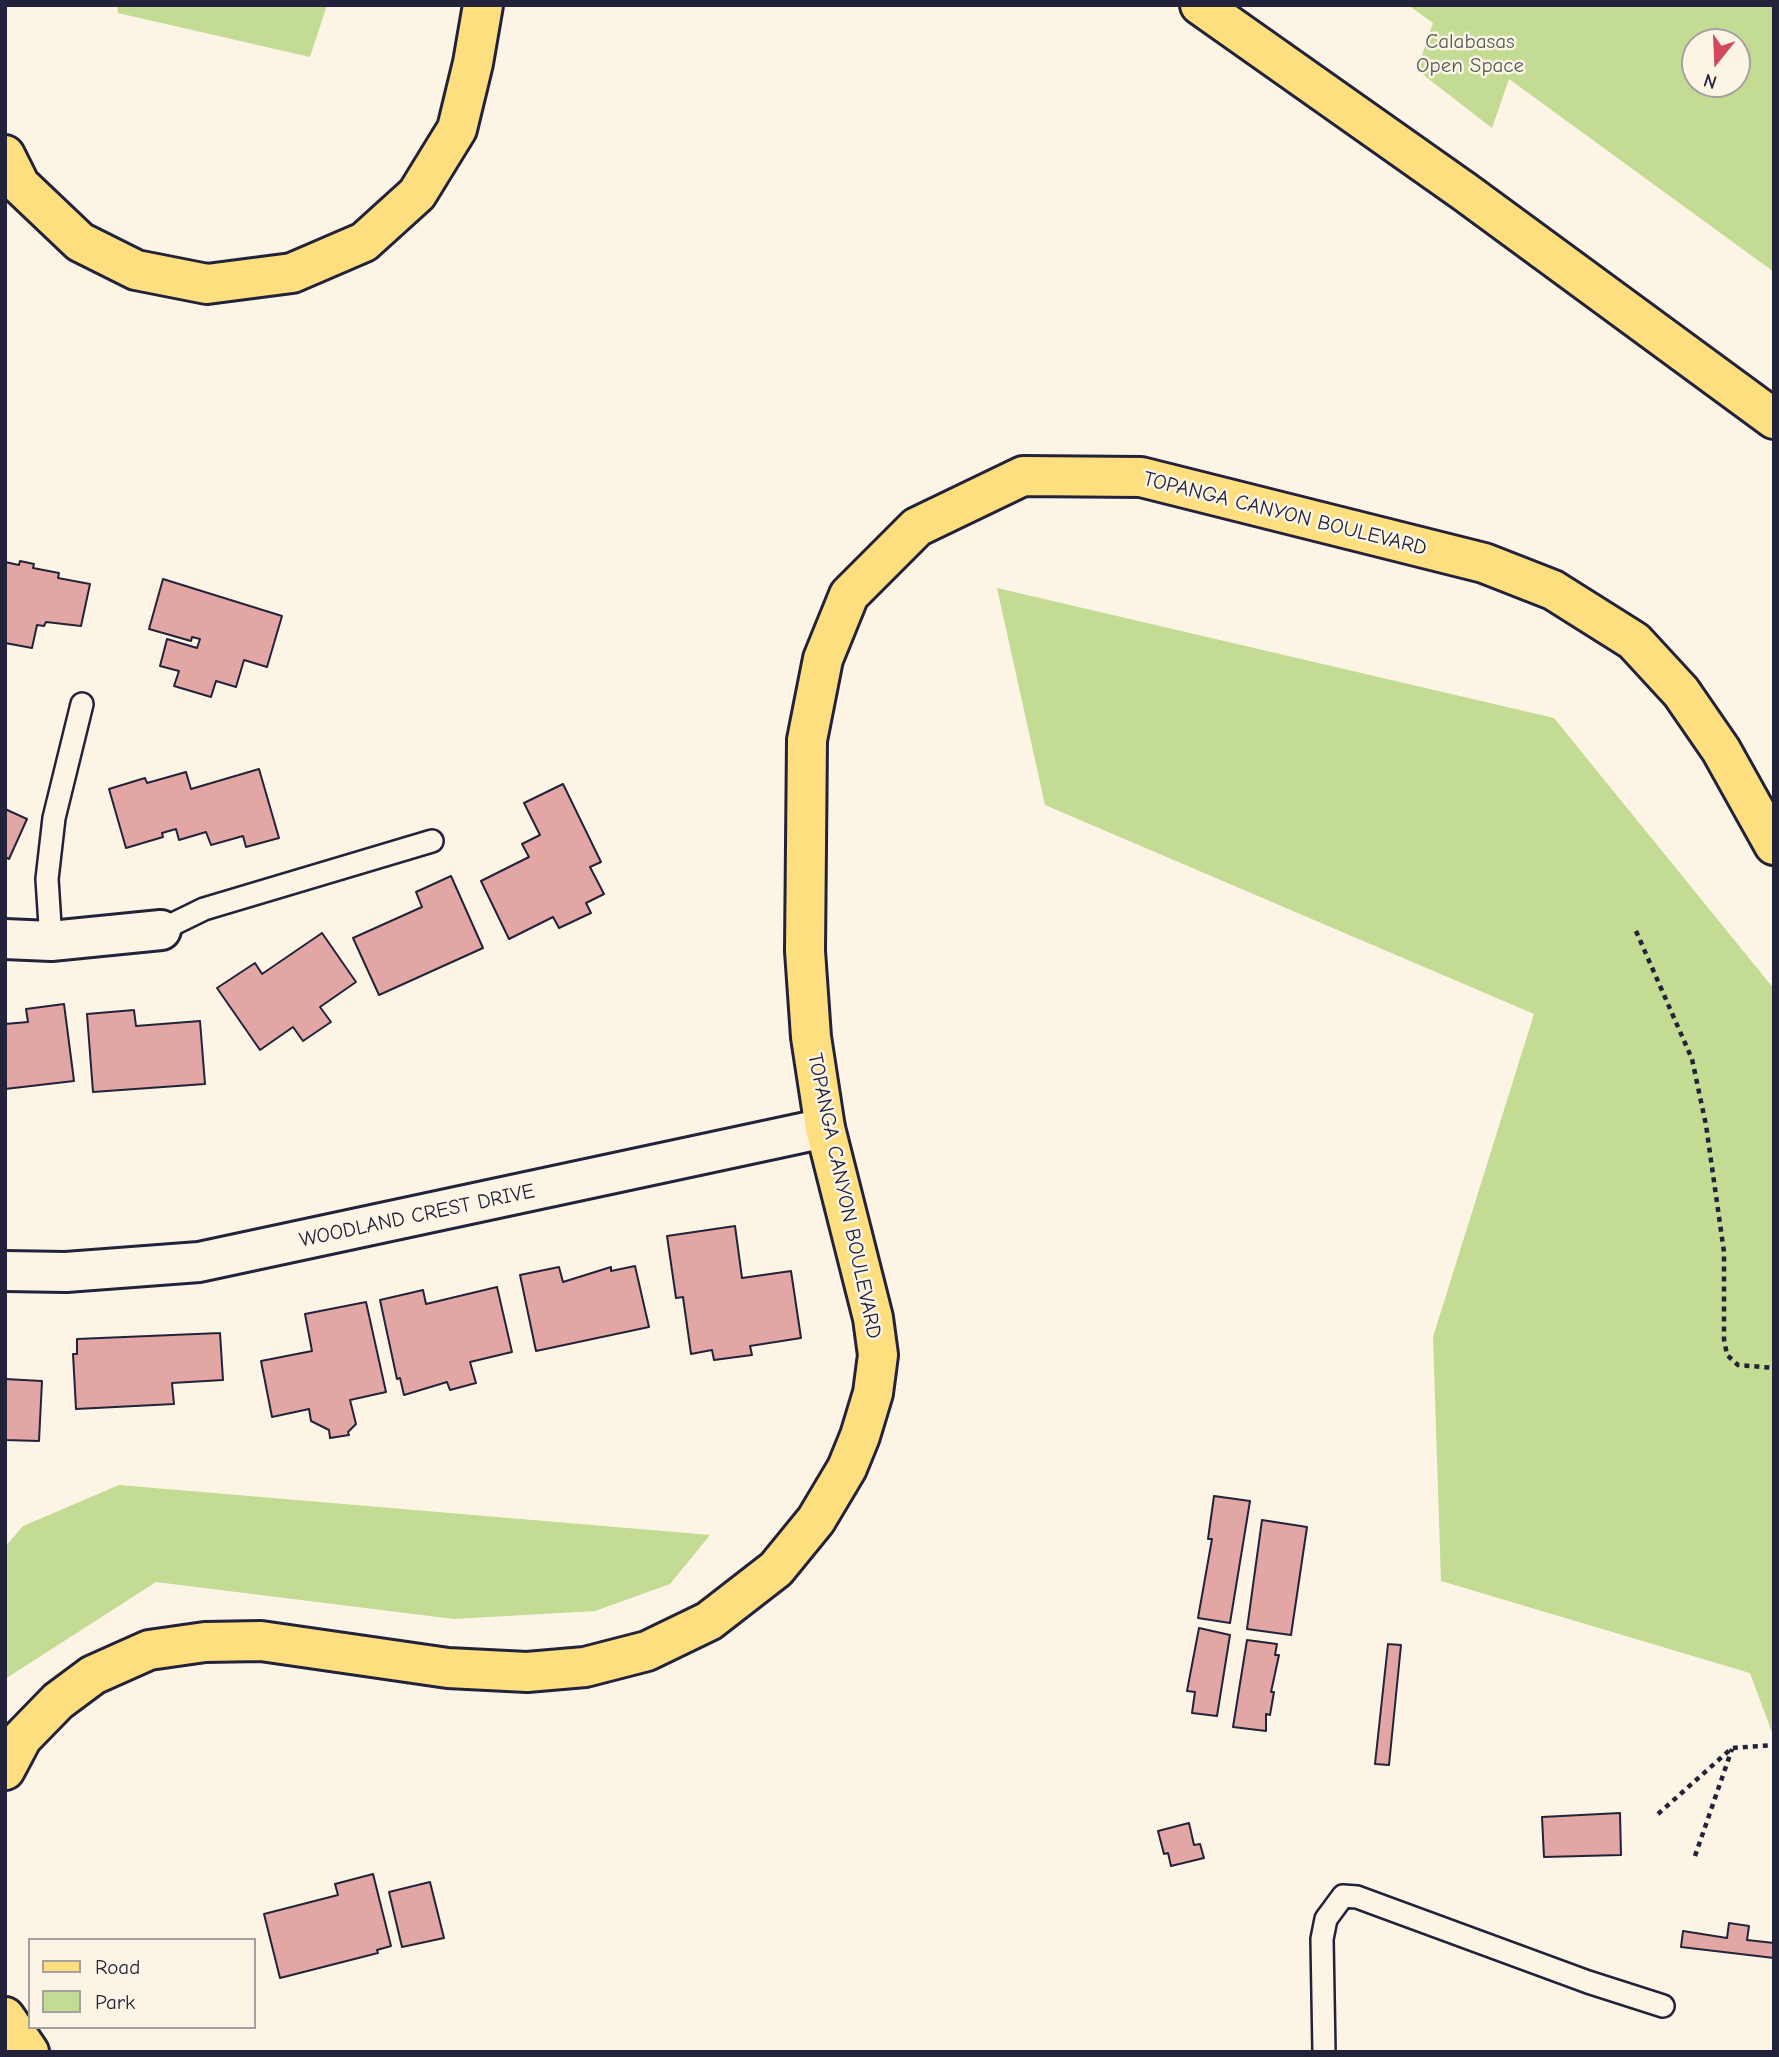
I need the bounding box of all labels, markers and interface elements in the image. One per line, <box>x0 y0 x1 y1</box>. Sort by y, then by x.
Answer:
north arrow <box>1681 28 1751 98</box>
park label: Calabasas Open Space <box>1416 29 1524 79</box>
text: N <box>1701 69 1719 93</box>
street label: TOPANGA CANYON BOULEVARD <box>1141 467 1429 561</box>
street label: TOPANGA CANYON BOULEVARD <box>801 1051 887 1341</box>
street label: WOODLAND CREST DRIVE <box>297 1179 537 1253</box>
legend <box>28 1938 256 2029</box>
text: Road <box>95 1955 140 1979</box>
text: Park <box>95 1990 135 2014</box>

